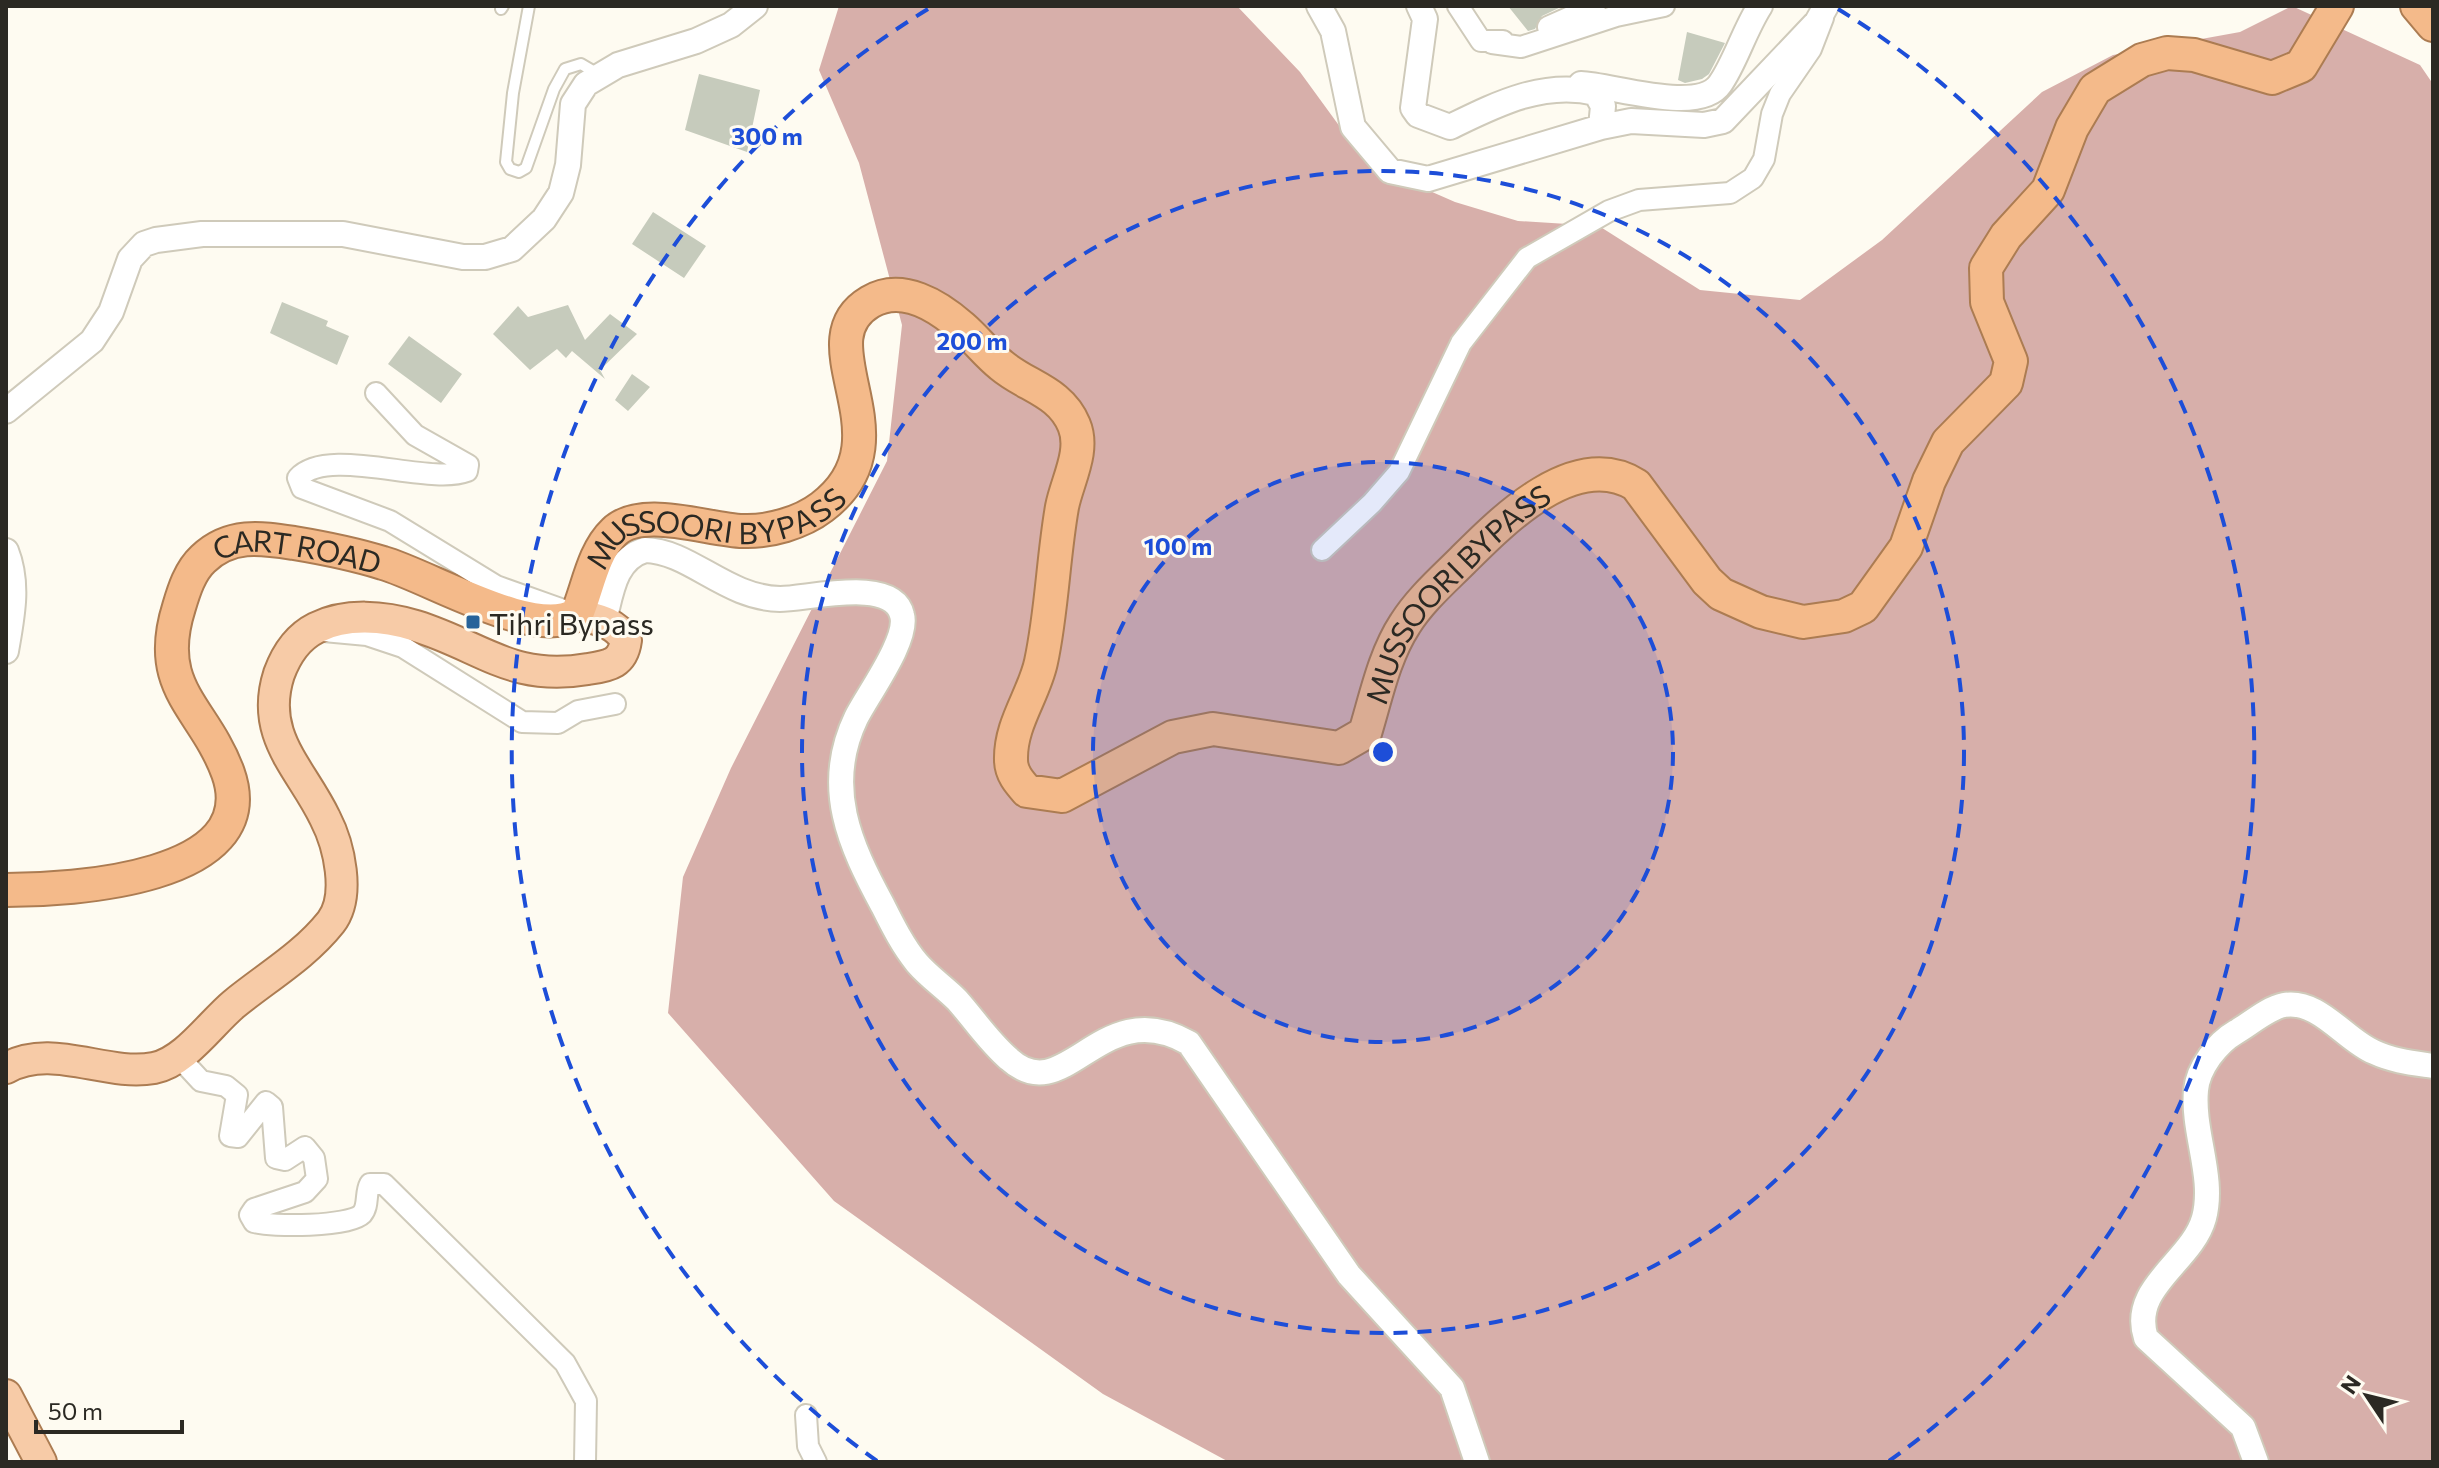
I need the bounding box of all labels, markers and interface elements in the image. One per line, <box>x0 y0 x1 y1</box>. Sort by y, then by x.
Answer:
text: 300 m <box>731 121 803 150</box>
text: 200 m <box>937 326 1007 355</box>
street label: MUSSOORI BYPASS <box>1356 475 1556 708</box>
street label: MUSSOORI BYPASS <box>576 478 852 574</box>
street label: CART ROAD <box>206 520 386 580</box>
text: 100 m <box>1144 531 1212 560</box>
place label: Tihri Bypass <box>489 604 654 641</box>
marker: Tihri Bypass <box>464 613 482 631</box>
centre of rings <box>1369 738 1397 766</box>
north arrow <box>2327 1356 2407 1436</box>
text: N <box>2334 1370 2366 1399</box>
scale bar <box>36 1384 182 1434</box>
text: 50 m <box>48 1396 103 1425</box>

